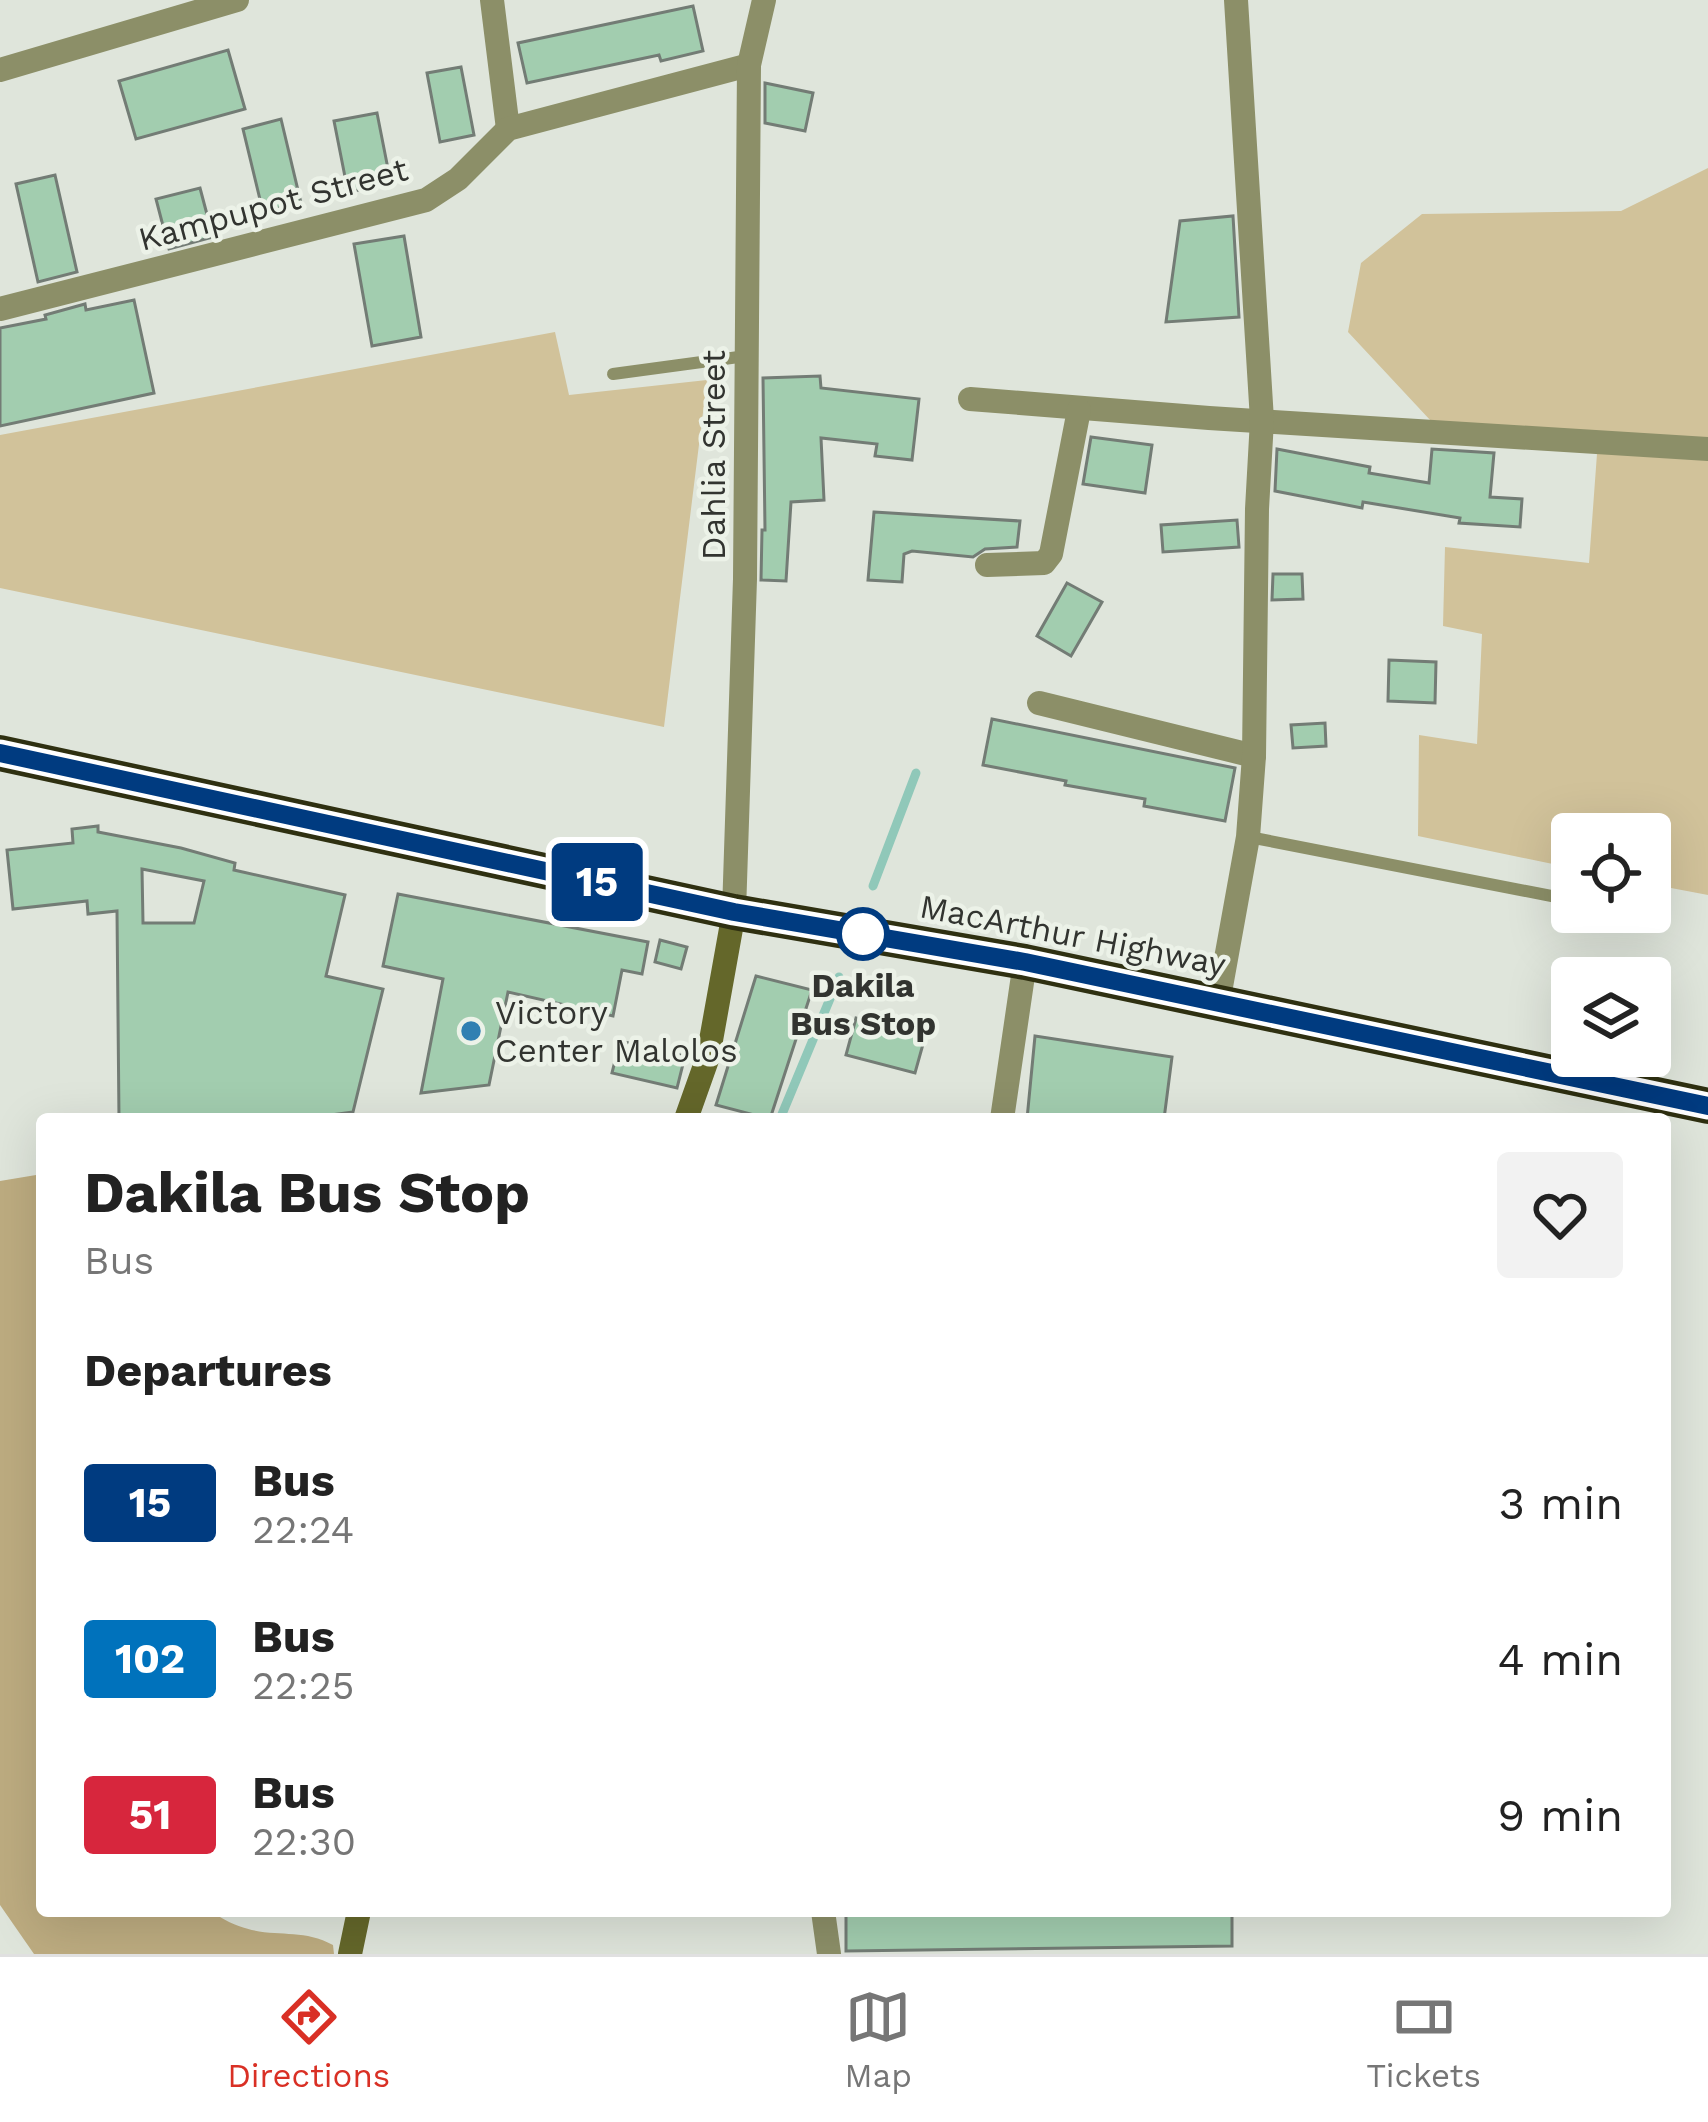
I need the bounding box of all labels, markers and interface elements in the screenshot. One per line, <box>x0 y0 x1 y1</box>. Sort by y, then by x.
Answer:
street label: Kampupot Street <box>134 149 412 259</box>
street label: Dahlia Street <box>694 350 733 560</box>
map controls <box>1551 813 1671 1077</box>
button: locate <box>1551 813 1671 933</box>
line badge: 15 <box>543 843 651 921</box>
text: 15 <box>576 857 618 906</box>
street label: MacArthur Highway <box>917 886 1229 984</box>
marker: Dakila Bus Stop <box>838 909 888 959</box>
button: layers <box>1551 957 1671 1077</box>
place label: Dakila Bus Stop <box>790 966 936 1043</box>
place label: Victory Center Malolos <box>495 993 738 1070</box>
marker: Victory Center Malolos <box>458 1018 484 1044</box>
button: heart <box>1497 1152 1623 1278</box>
text: Dakila Bus Stop <box>84 1159 530 1226</box>
text: Bus <box>84 1238 154 1283</box>
text: Departures <box>84 1344 332 1397</box>
text: Bus <box>252 1454 335 1507</box>
text: 3 min <box>1499 1477 1623 1530</box>
text: 15 <box>129 1478 171 1527</box>
text: 22:24 <box>252 1507 354 1552</box>
text: Bus <box>252 1610 335 1663</box>
text: 4 min <box>1497 1633 1623 1686</box>
text: 102 <box>115 1634 185 1683</box>
text: 22:25 <box>252 1663 354 1708</box>
text: Bus <box>252 1766 335 1819</box>
text: 9 min <box>1497 1789 1623 1842</box>
text: 51 <box>129 1790 171 1839</box>
text: 22:30 <box>252 1819 356 1864</box>
tab: Directions <box>227 1984 390 2095</box>
tab: Map <box>845 1984 912 2095</box>
tab: Tickets <box>1366 1984 1481 2095</box>

